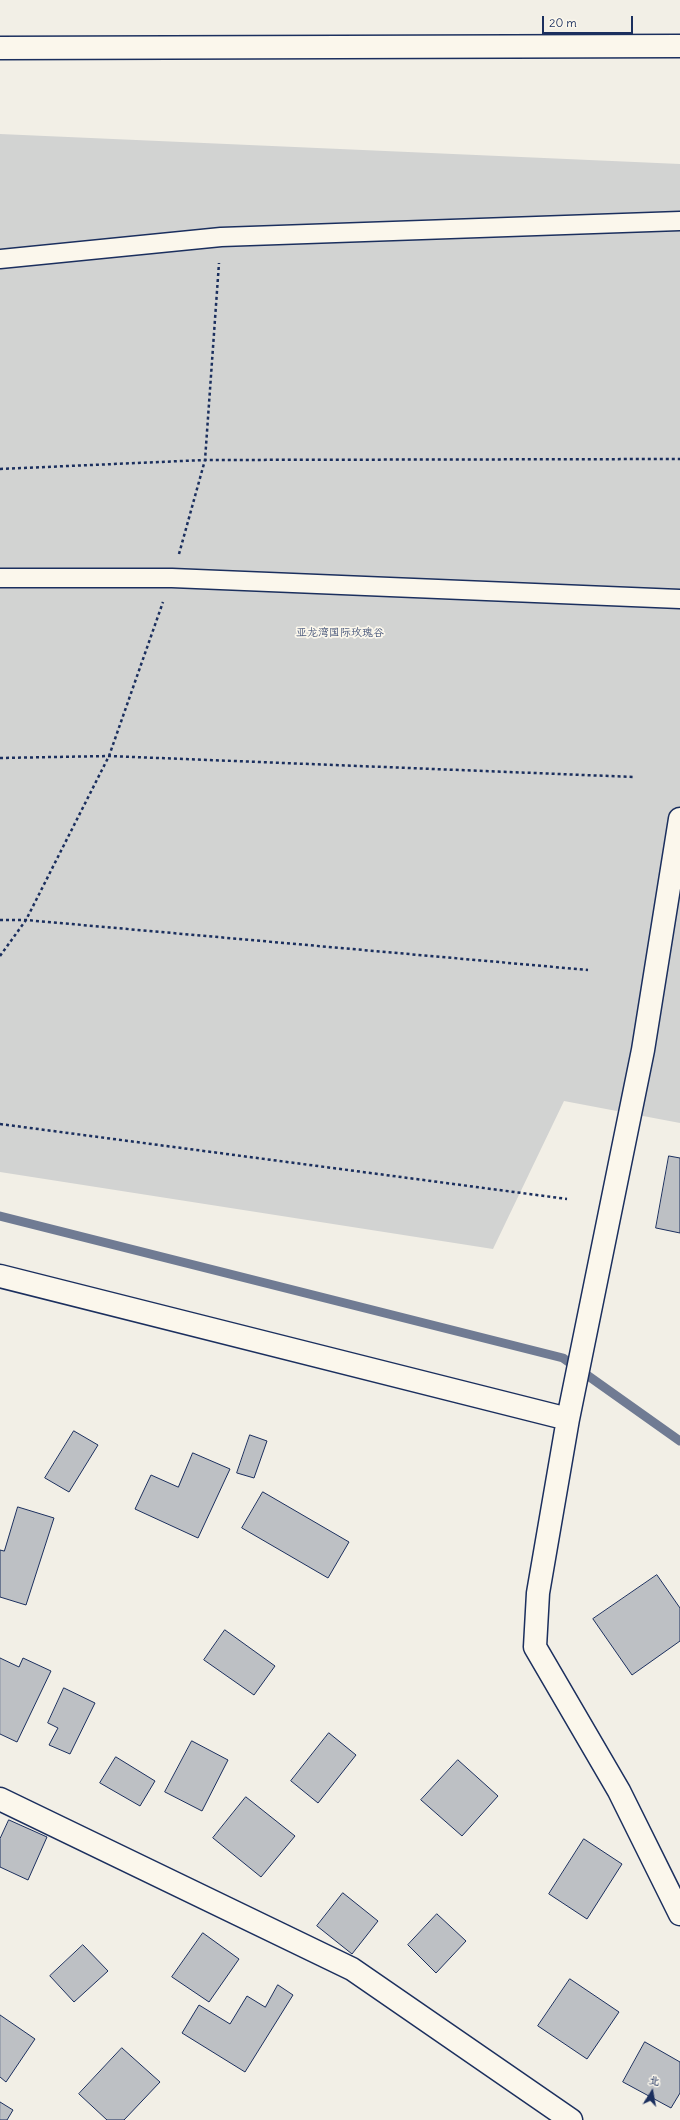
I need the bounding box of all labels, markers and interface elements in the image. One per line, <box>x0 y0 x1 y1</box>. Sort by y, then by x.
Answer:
scale bar <box>544 8 635 34</box>
text: 20 m <box>549 15 577 30</box>
park label: 亚龙湾国际玫瑰谷 <box>296 626 384 640</box>
north arrow <box>632 2072 672 2112</box>
text: 北 <box>648 2072 661 2088</box>

